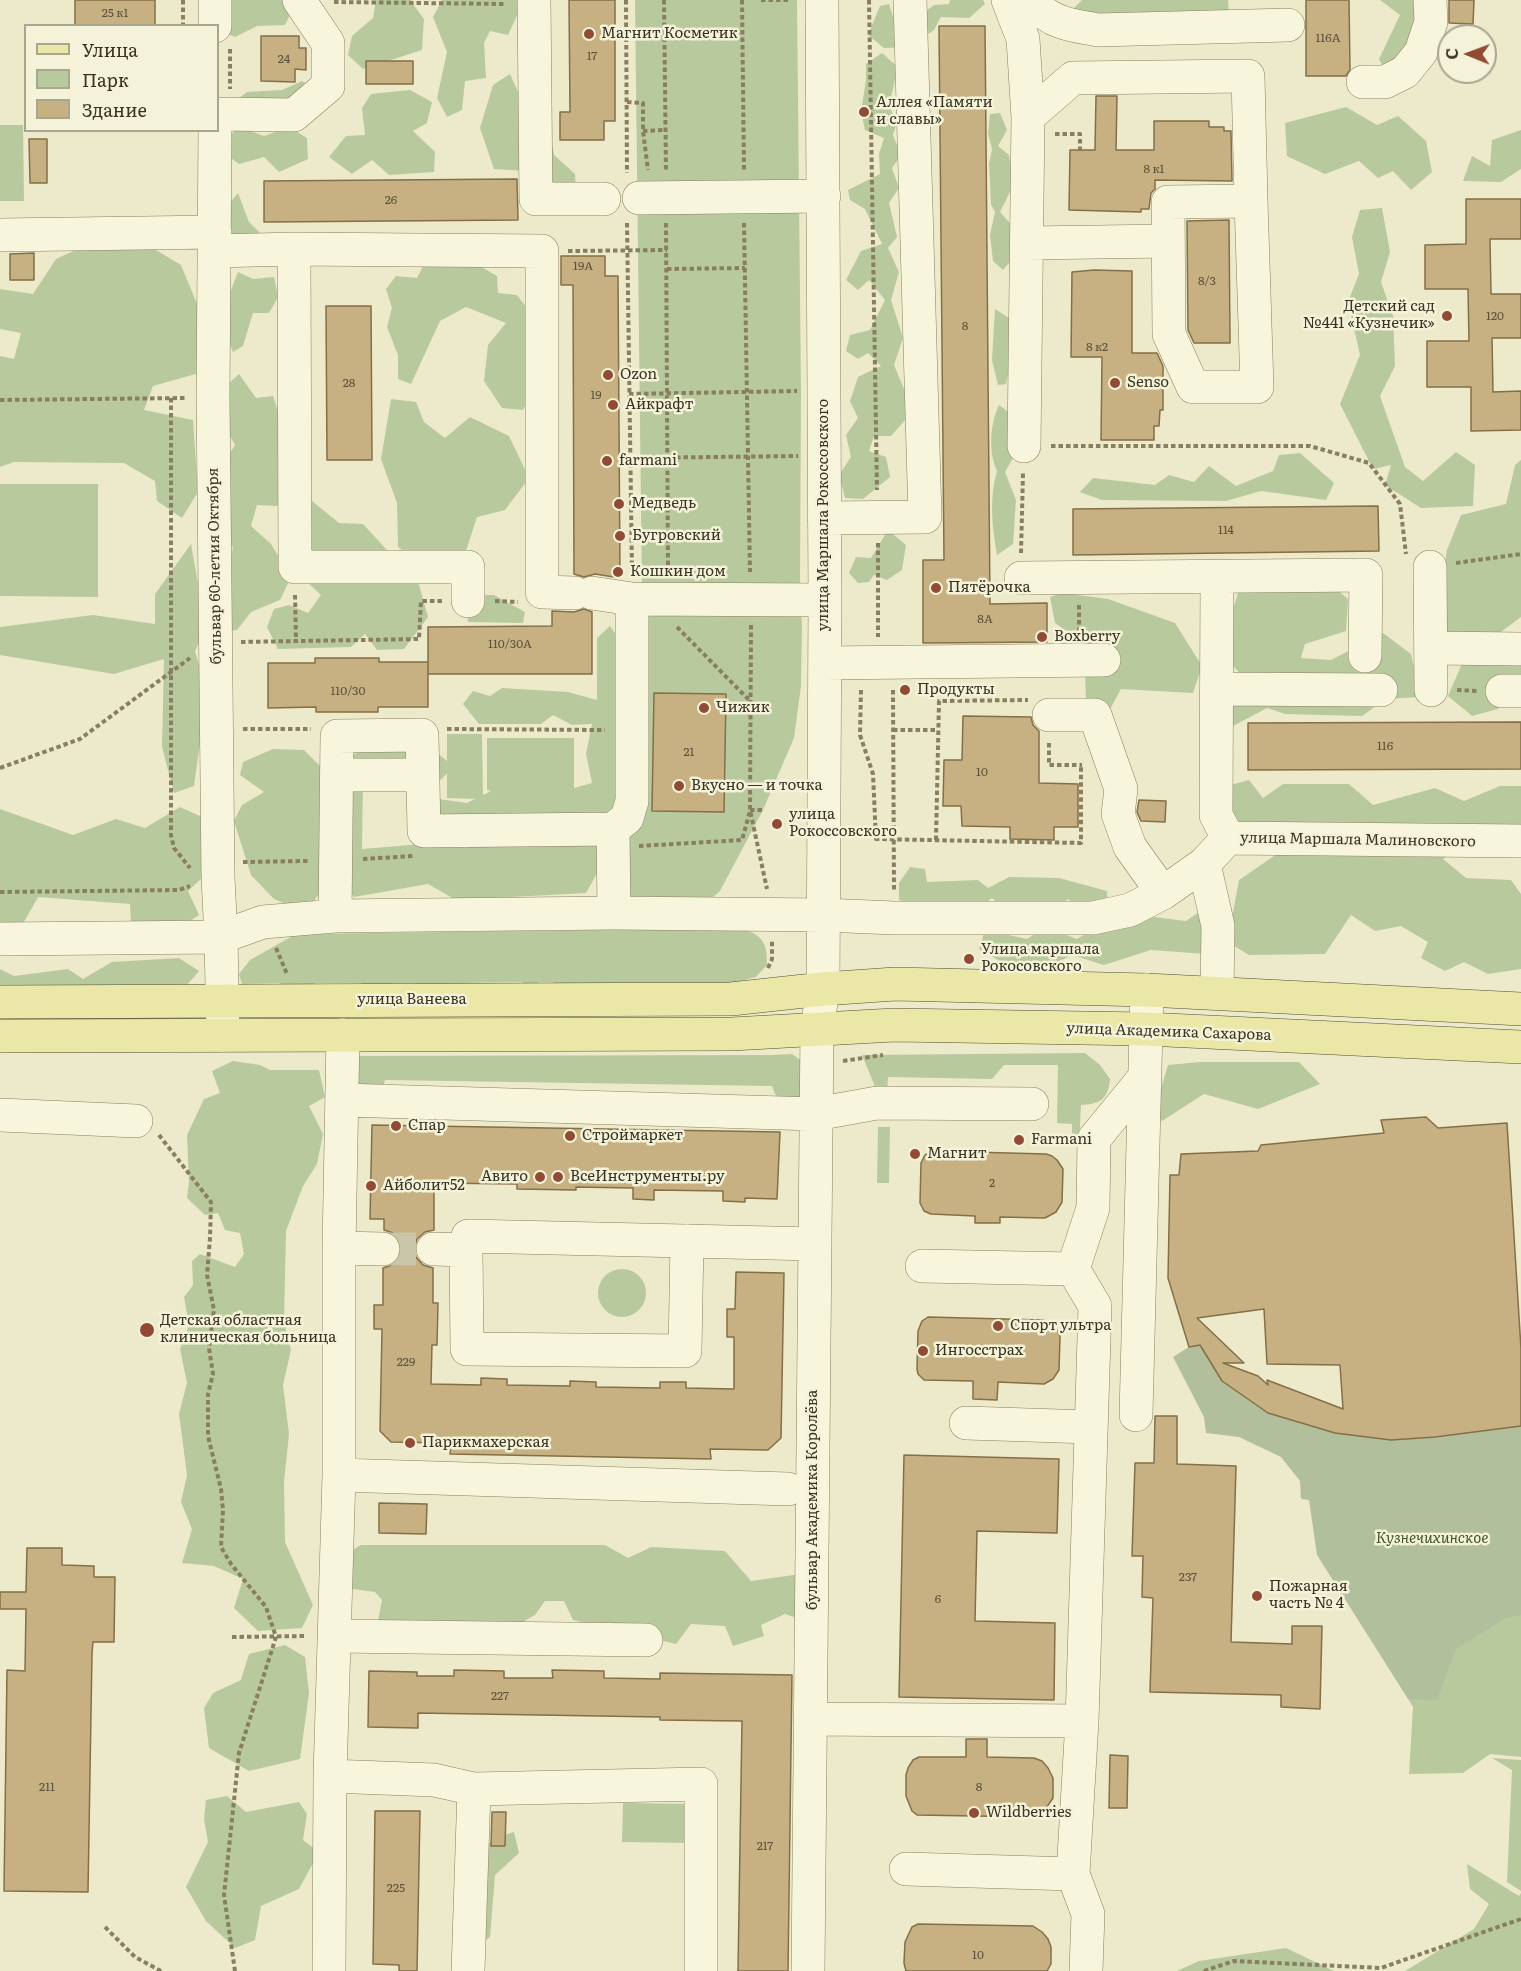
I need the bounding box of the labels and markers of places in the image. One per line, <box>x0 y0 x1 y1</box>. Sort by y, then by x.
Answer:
place label: Магнит Косметик <box>601 25 738 43</box>
marker: Магнит Косметик <box>582 27 596 41</box>
place label: Аллея «Памяти и славы» <box>876 94 993 129</box>
marker: Аллея «Памяти и славы» <box>857 105 871 119</box>
place label: Детский сад №441 «Кузнечик» <box>1303 298 1435 333</box>
marker: Детский сад №441 «Кузнечик» <box>1440 309 1454 323</box>
place label: Ozon <box>620 366 657 384</box>
marker: Ozon <box>601 368 615 382</box>
place label: Senso <box>1127 374 1169 392</box>
marker: Senso <box>1108 376 1122 390</box>
place label: Айкрафт <box>625 396 693 414</box>
marker: Айкрафт <box>606 398 620 412</box>
place label: farmani <box>619 452 677 470</box>
marker: farmani <box>600 454 614 468</box>
place label: Медведь <box>631 495 696 513</box>
marker: Медведь <box>612 497 626 511</box>
place label: Бугровский <box>632 527 721 545</box>
marker: Бугровский <box>613 529 627 543</box>
place label: Кошкин дом <box>630 563 726 581</box>
marker: Кошкин дом <box>611 565 625 579</box>
place label: Пятёрочка <box>948 579 1031 597</box>
marker: Пятёрочка <box>929 581 943 595</box>
place label: Boxberry <box>1054 628 1120 646</box>
marker: Boxberry <box>1035 630 1049 644</box>
place label: Продукты <box>917 681 995 699</box>
marker: Продукты <box>898 683 912 697</box>
place label: Чижик <box>716 699 770 717</box>
marker: Чижик <box>697 701 711 715</box>
place label: Вкусно — и точка <box>691 777 823 795</box>
marker: Вкусно — и точка <box>672 779 686 793</box>
place label: улица Рокоссовского <box>789 806 897 841</box>
marker: улица Рокоссовского <box>770 817 784 831</box>
place label: Улица маршала Рокосовского <box>981 941 1100 976</box>
marker: Улица маршала Рокосовского <box>962 952 976 966</box>
place label: Спар <box>408 1117 446 1135</box>
marker: Спар <box>389 1119 403 1133</box>
place label: Строймаркет <box>582 1127 683 1145</box>
marker: Строймаркет <box>563 1129 577 1143</box>
place label: Farmani <box>1031 1131 1092 1149</box>
marker: Farmani <box>1012 1133 1026 1147</box>
place label: Магнит <box>927 1145 987 1163</box>
marker: Магнит <box>908 1147 922 1161</box>
place label: Авито <box>481 1168 528 1186</box>
place label: ВсеИнструменты.ру <box>570 1168 725 1186</box>
marker: Авито <box>533 1170 547 1184</box>
marker: ВсеИнструменты.ру <box>551 1170 565 1184</box>
place label: Айболит52 <box>383 1177 465 1195</box>
marker: Айболит52 <box>364 1179 378 1193</box>
place label: Детская областная клиническая больница <box>160 1312 336 1347</box>
place label: Спорт ультра <box>1010 1317 1111 1335</box>
marker: Спорт ультра <box>991 1319 1005 1333</box>
marker: Детская областная клиническая больница <box>138 1321 156 1339</box>
place label: Ингосстрах <box>935 1342 1023 1360</box>
marker: Ингосстрах <box>916 1344 930 1358</box>
place label: Парикмахерская <box>422 1434 550 1452</box>
marker: Парикмахерская <box>403 1436 417 1450</box>
place label: Пожарная часть № 4 <box>1269 1578 1348 1613</box>
marker: Пожарная часть № 4 <box>1250 1589 1264 1603</box>
place label: Wildberries <box>986 1804 1071 1822</box>
marker: Wildberries <box>967 1806 981 1820</box>

